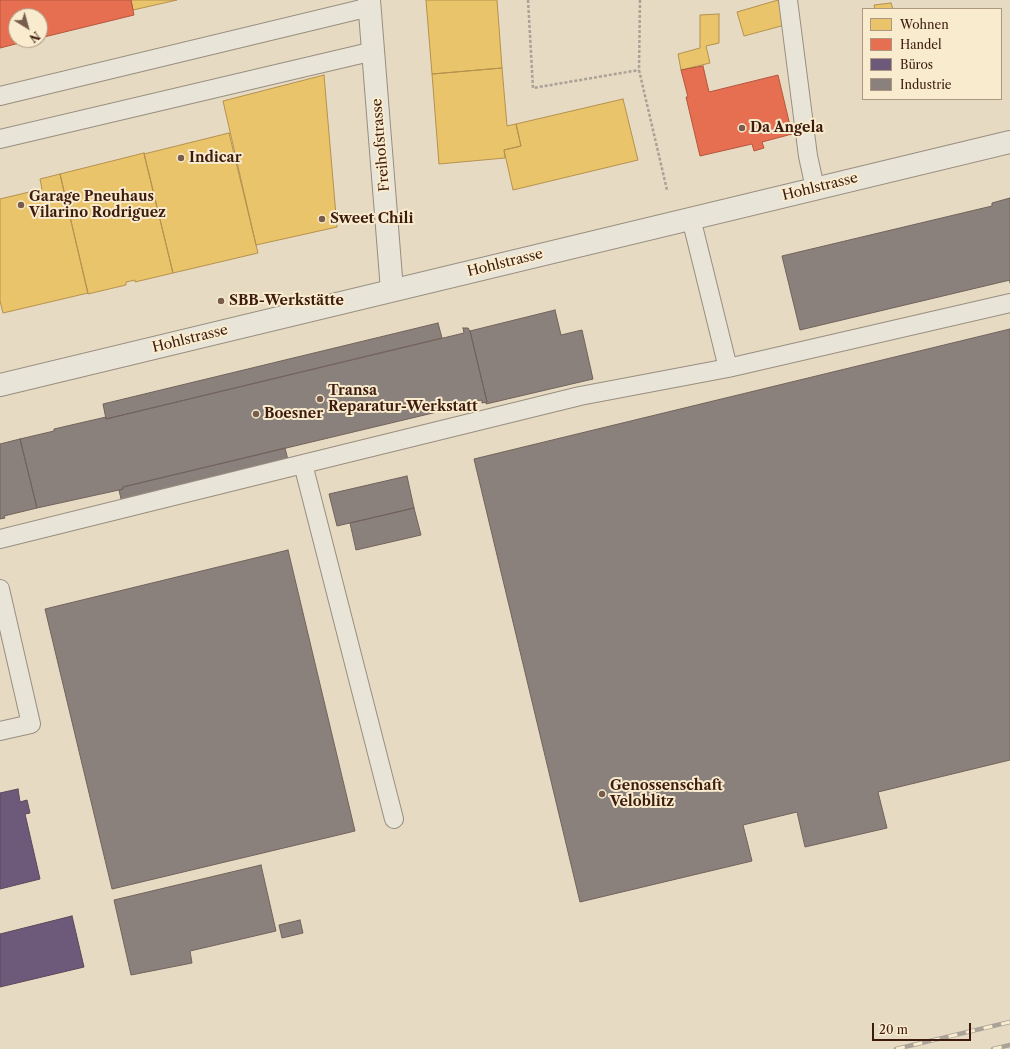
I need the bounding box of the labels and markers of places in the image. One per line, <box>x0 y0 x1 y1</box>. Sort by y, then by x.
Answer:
place label: Da Angela <box>750 120 824 136</box>
marker: Da Angela <box>737 123 747 133</box>
place label: Indicar <box>189 150 241 166</box>
marker: Indicar <box>176 153 186 163</box>
place label: Garage Pneuhaus Vilarino Rodriguez <box>29 189 166 222</box>
marker: Garage Pneuhaus Vilarino Rodriguez <box>16 200 26 210</box>
place label: Sweet Chili <box>330 211 413 227</box>
marker: Sweet Chili <box>317 214 327 224</box>
place label: SBB-Werkstätte <box>229 293 344 309</box>
marker: SBB-Werkstätte <box>216 296 226 306</box>
place label: Transa Reparatur-Werkstatt <box>328 383 478 416</box>
marker: Transa Reparatur-Werkstatt <box>315 394 325 404</box>
place label: Boesner <box>264 406 323 422</box>
marker: Boesner <box>251 409 261 419</box>
place label: Genossenschaft Veloblitz <box>610 778 723 810</box>
marker: Genossenschaft Veloblitz <box>597 789 607 799</box>

